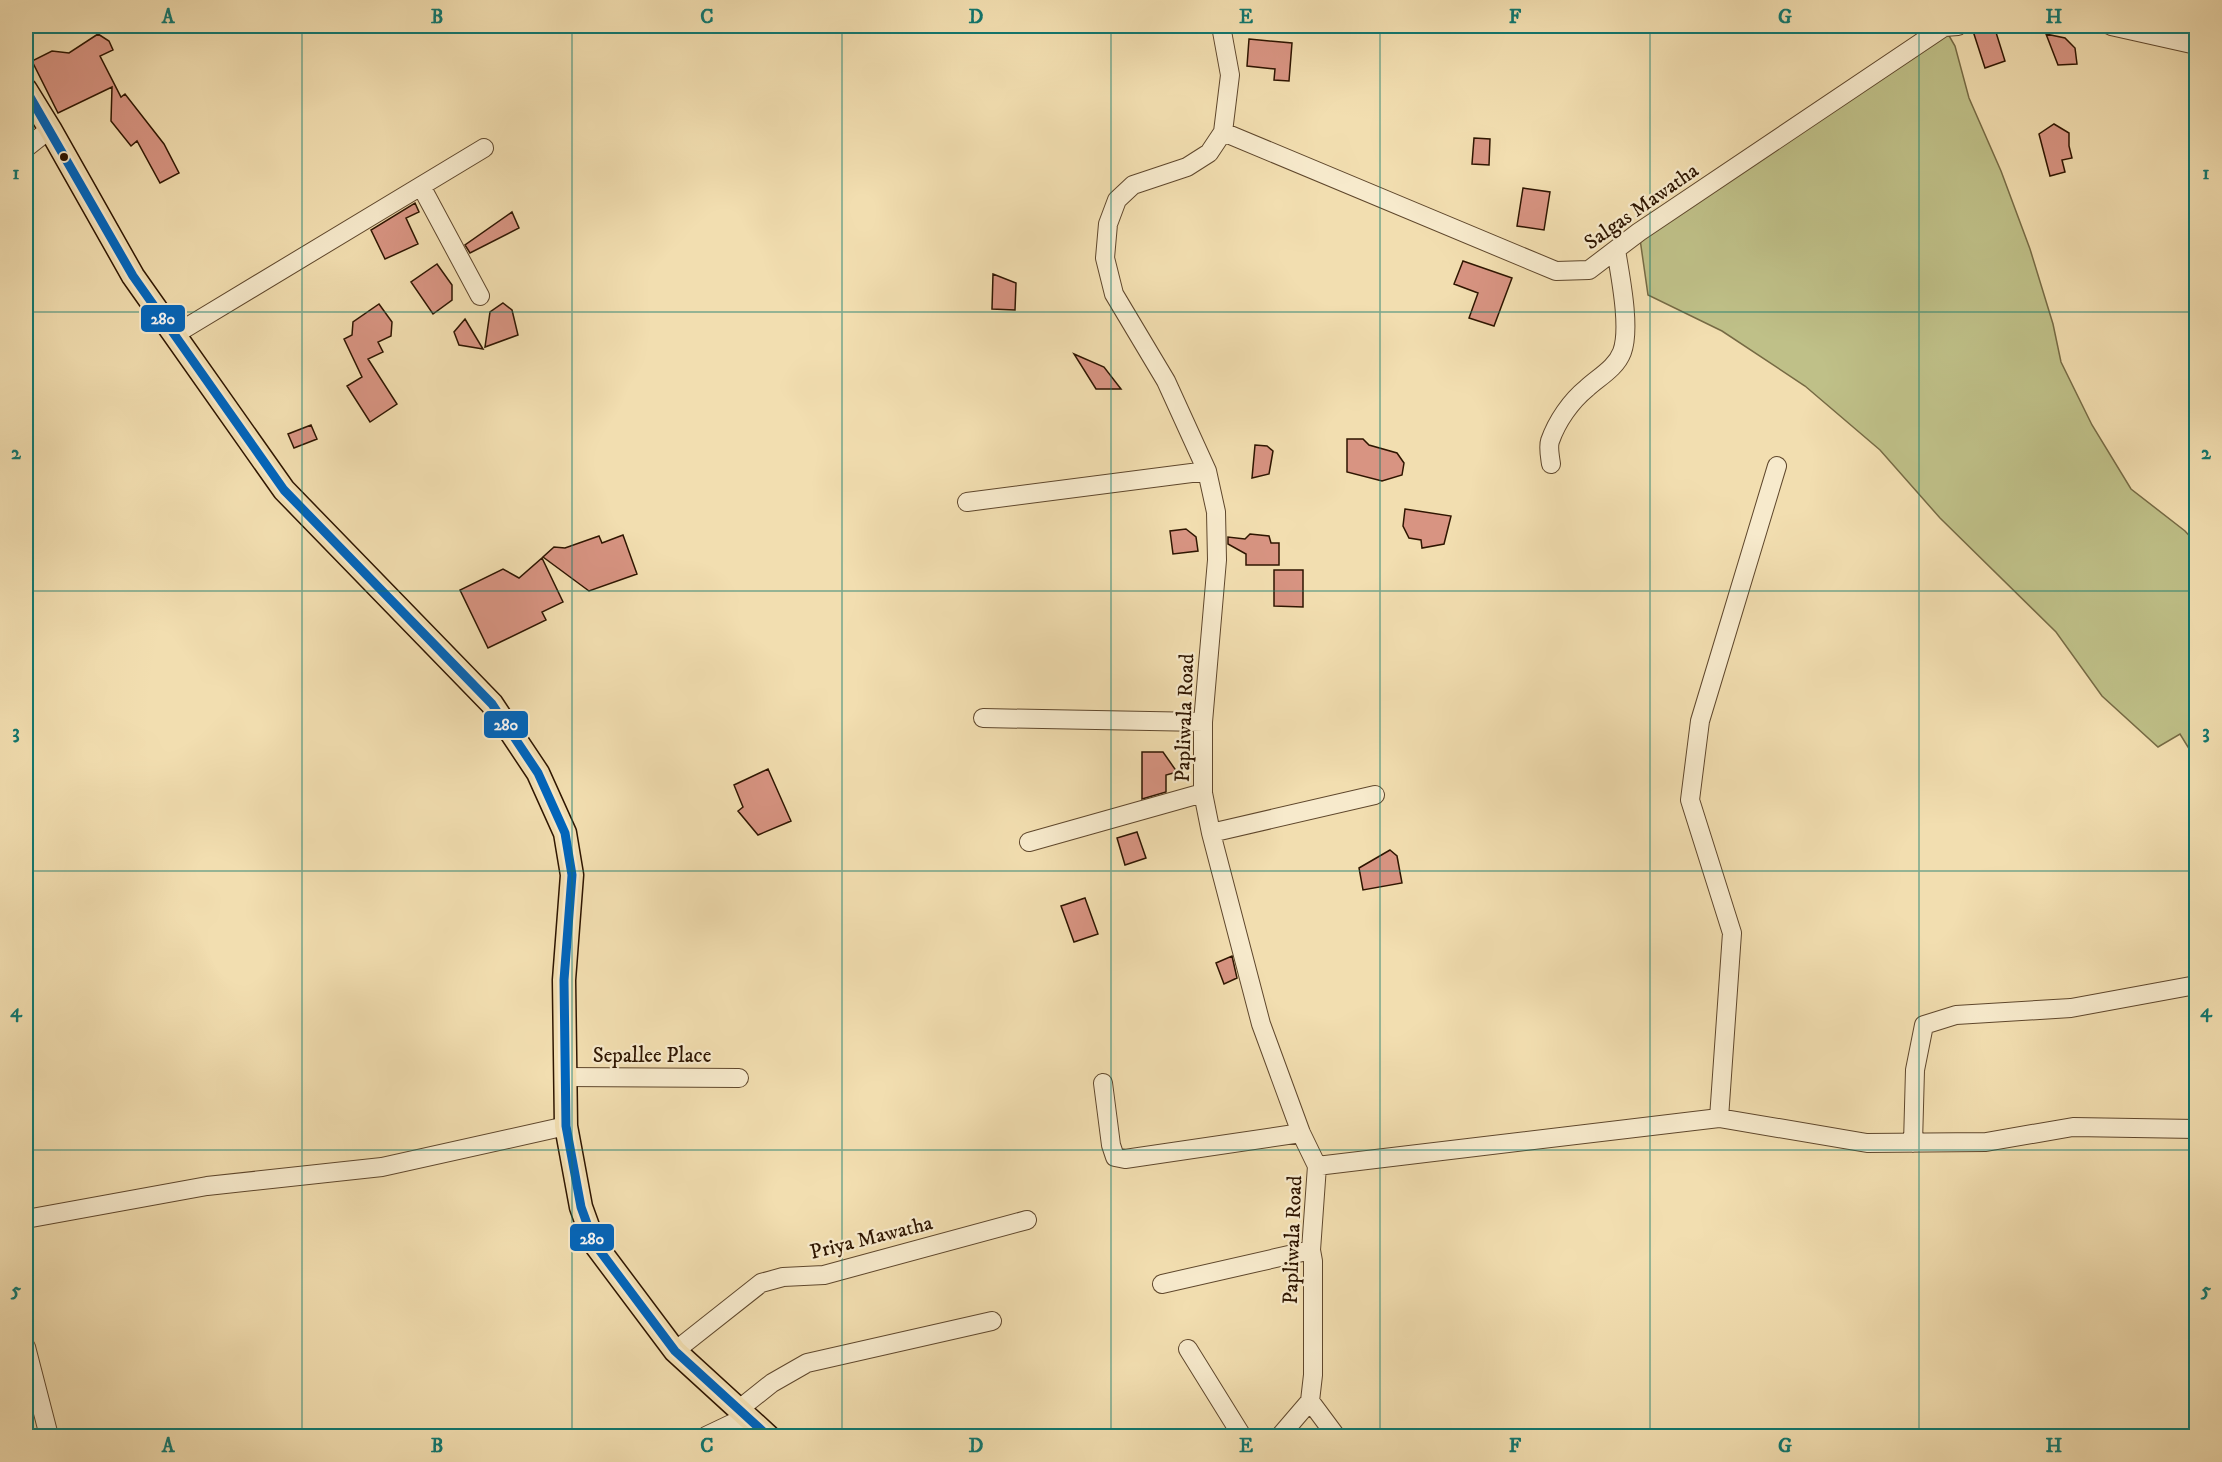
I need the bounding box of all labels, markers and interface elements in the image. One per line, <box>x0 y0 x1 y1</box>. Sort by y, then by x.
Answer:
text: A <box>161 5 176 30</box>
text: B <box>431 5 443 30</box>
text: C <box>700 5 714 30</box>
text: D <box>969 5 984 30</box>
text: E <box>1239 5 1253 30</box>
text: F <box>1509 5 1522 30</box>
text: G <box>1778 5 1792 30</box>
text: H <box>2046 5 2063 30</box>
unlabelled marker <box>58 151 70 163</box>
street label: Salgas Mawatha <box>1579 158 1704 256</box>
text: 1 <box>12 161 20 186</box>
text: 1 <box>2202 161 2210 186</box>
line badge: 280 <box>140 304 186 333</box>
text: 280 <box>151 309 176 329</box>
text: 2 <box>11 441 22 466</box>
text: 2 <box>2201 441 2212 466</box>
street label: Papliwala Road <box>1170 653 1200 783</box>
line badge: 280 <box>483 710 529 739</box>
text: 280 <box>494 715 519 735</box>
text: 3 <box>12 720 20 745</box>
text: 3 <box>2202 720 2210 745</box>
text: 4 <box>10 999 23 1024</box>
text: 4 <box>2200 999 2213 1024</box>
street label: Sepallee Place <box>593 1043 712 1069</box>
street label: Papliwala Road <box>1278 1175 1308 1305</box>
street label: Priya Mawatha <box>807 1210 936 1266</box>
line badge: 280 <box>569 1223 615 1252</box>
text: 280 <box>580 1229 605 1249</box>
text: 5 <box>10 1278 21 1303</box>
text: 5 <box>2200 1278 2211 1303</box>
text: A <box>161 1434 176 1459</box>
text: B <box>431 1434 443 1459</box>
text: C <box>700 1434 714 1459</box>
text: D <box>969 1434 984 1459</box>
text: E <box>1239 1434 1253 1459</box>
text: F <box>1509 1434 1522 1459</box>
text: G <box>1778 1434 1792 1459</box>
text: H <box>2046 1434 2063 1459</box>

